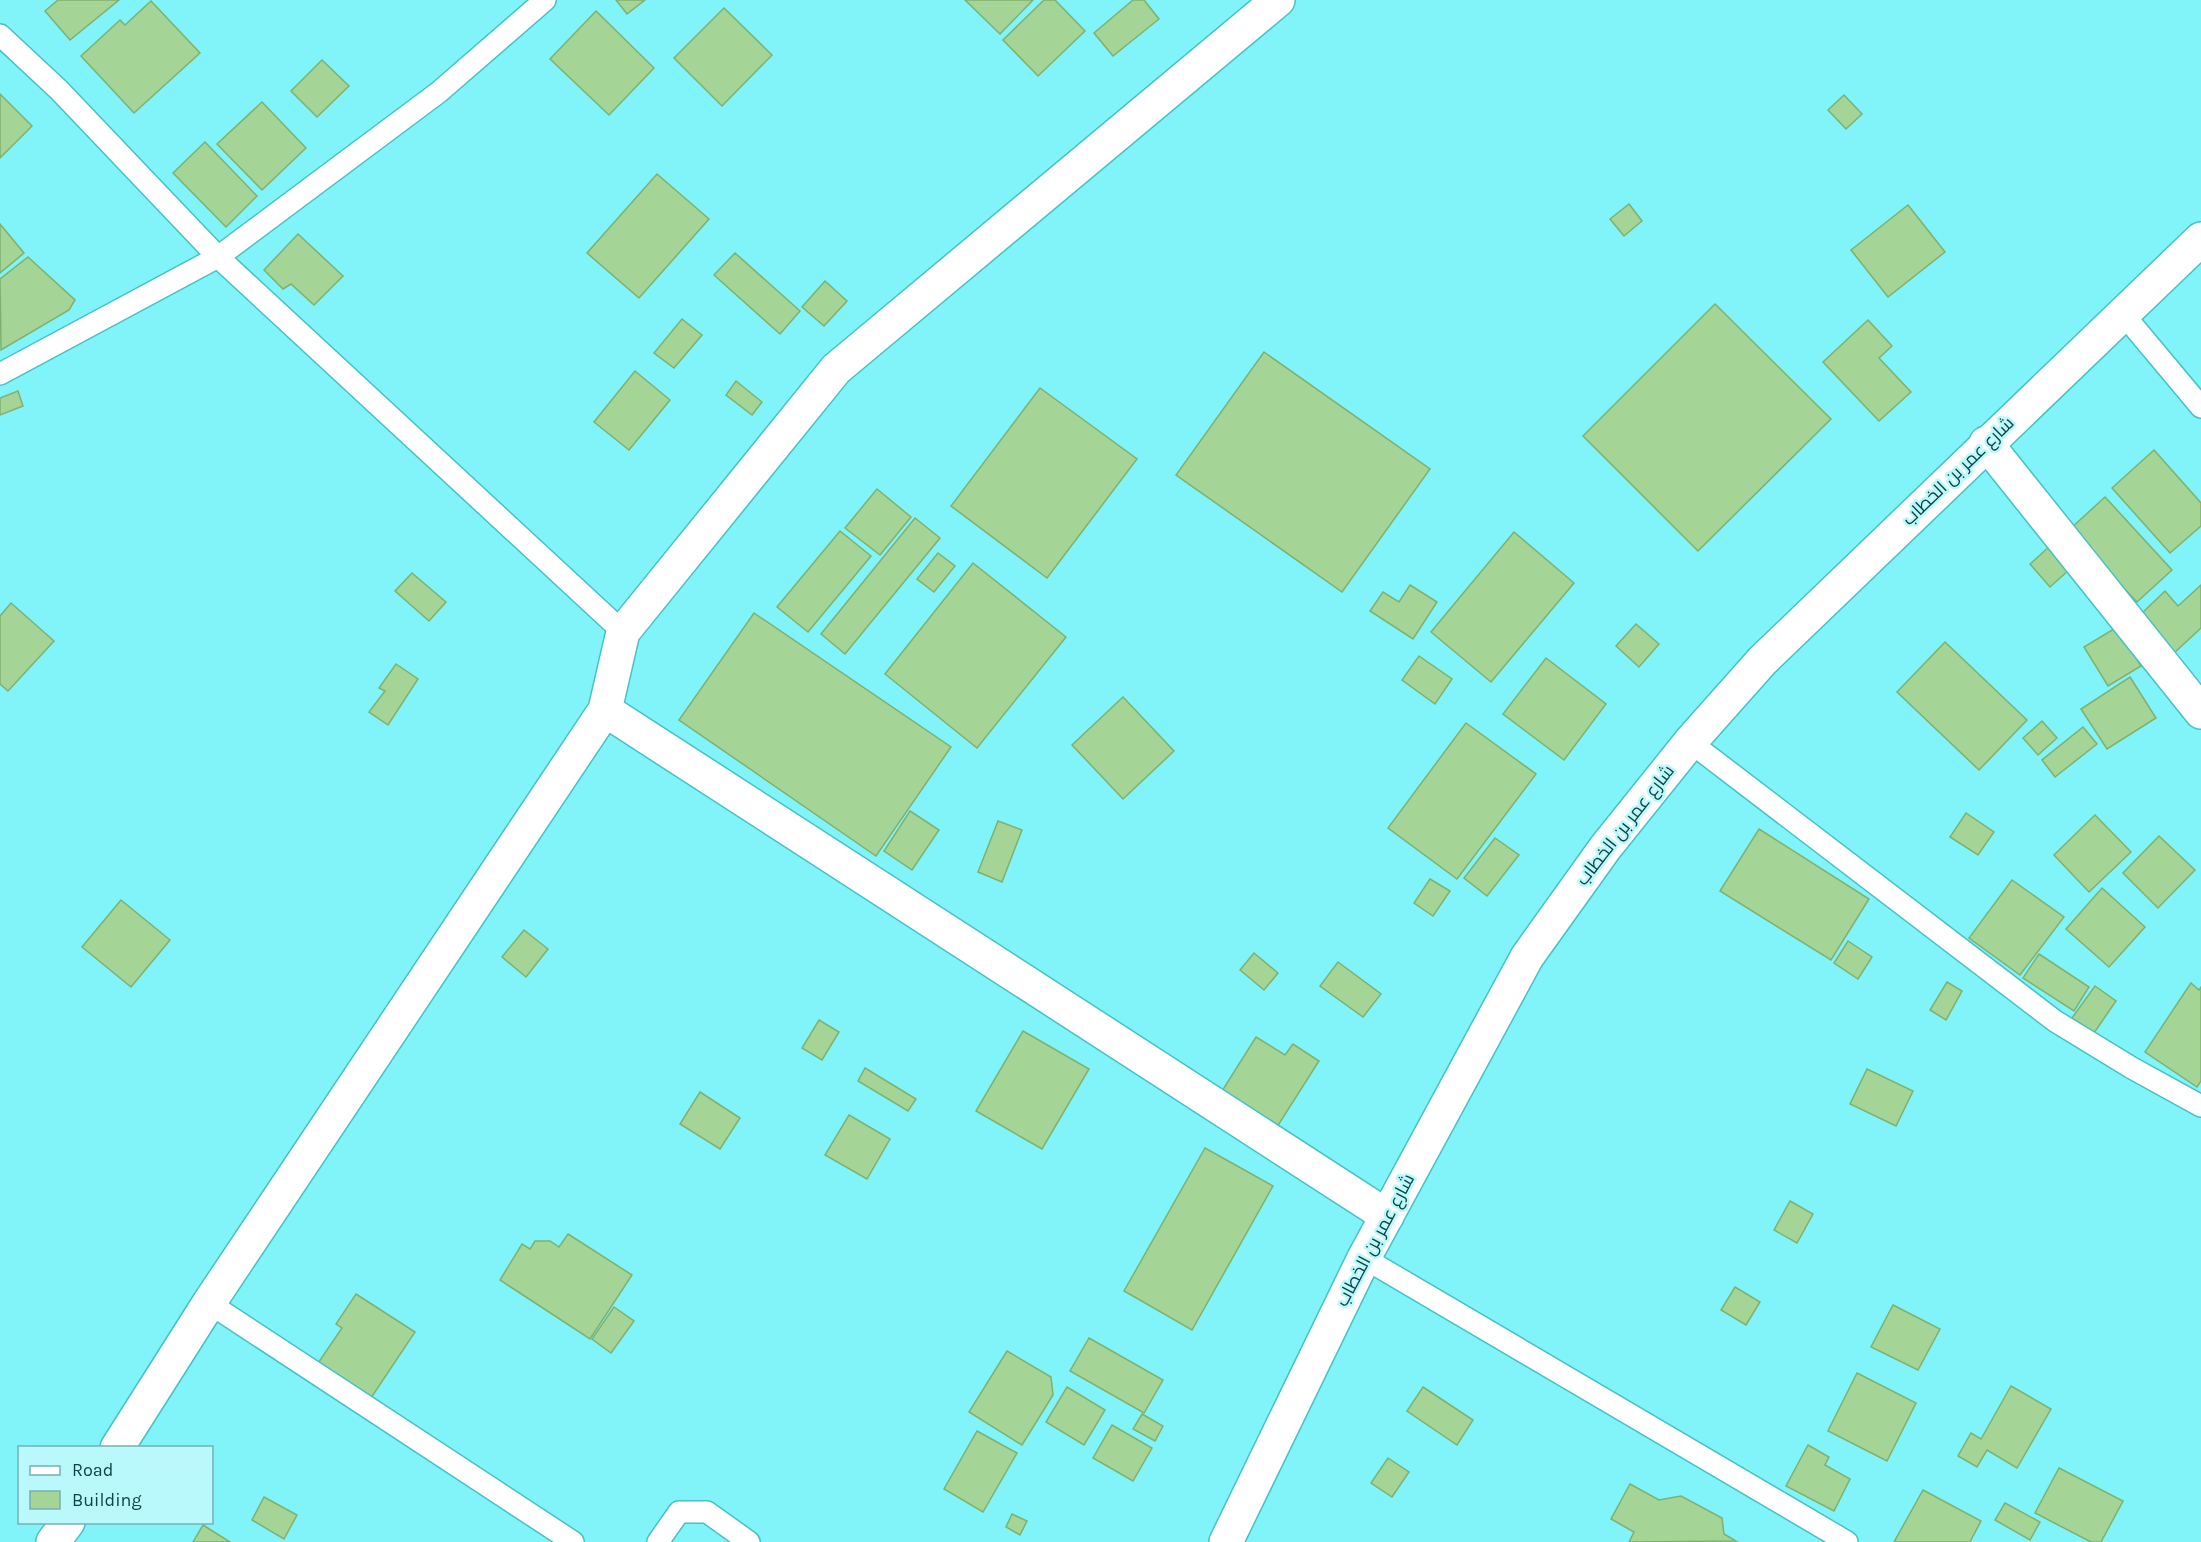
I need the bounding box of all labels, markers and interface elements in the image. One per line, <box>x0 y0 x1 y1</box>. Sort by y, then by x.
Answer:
street label: شارع عمر بن الخطاب <box>1898 412 2019 531</box>
street label: شارع عمر بن الخطاب <box>1571 760 1680 890</box>
street label: شارع عمر بن الخطاب <box>1331 1170 1420 1311</box>
legend <box>18 1446 213 1524</box>
text: Road <box>72 1459 113 1481</box>
text: Building <box>72 1489 142 1511</box>

